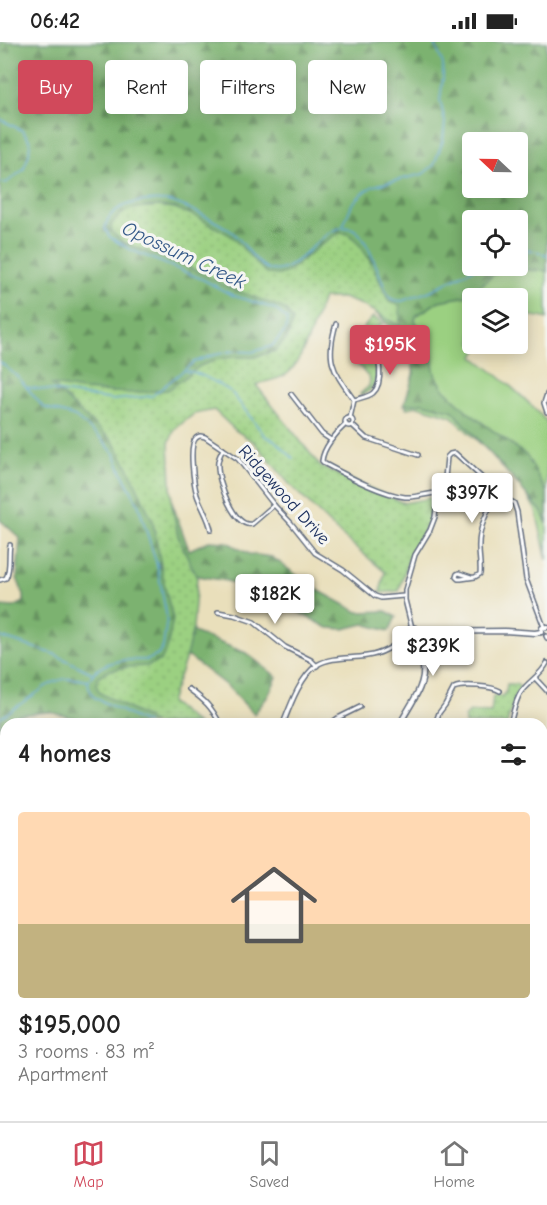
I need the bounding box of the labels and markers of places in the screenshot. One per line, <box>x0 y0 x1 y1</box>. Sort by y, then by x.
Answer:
pin: $195K <box>348 325 432 376</box>
pin: $397K <box>430 473 514 524</box>
pin: $182K <box>233 574 317 625</box>
pin: $239K <box>391 626 475 677</box>

